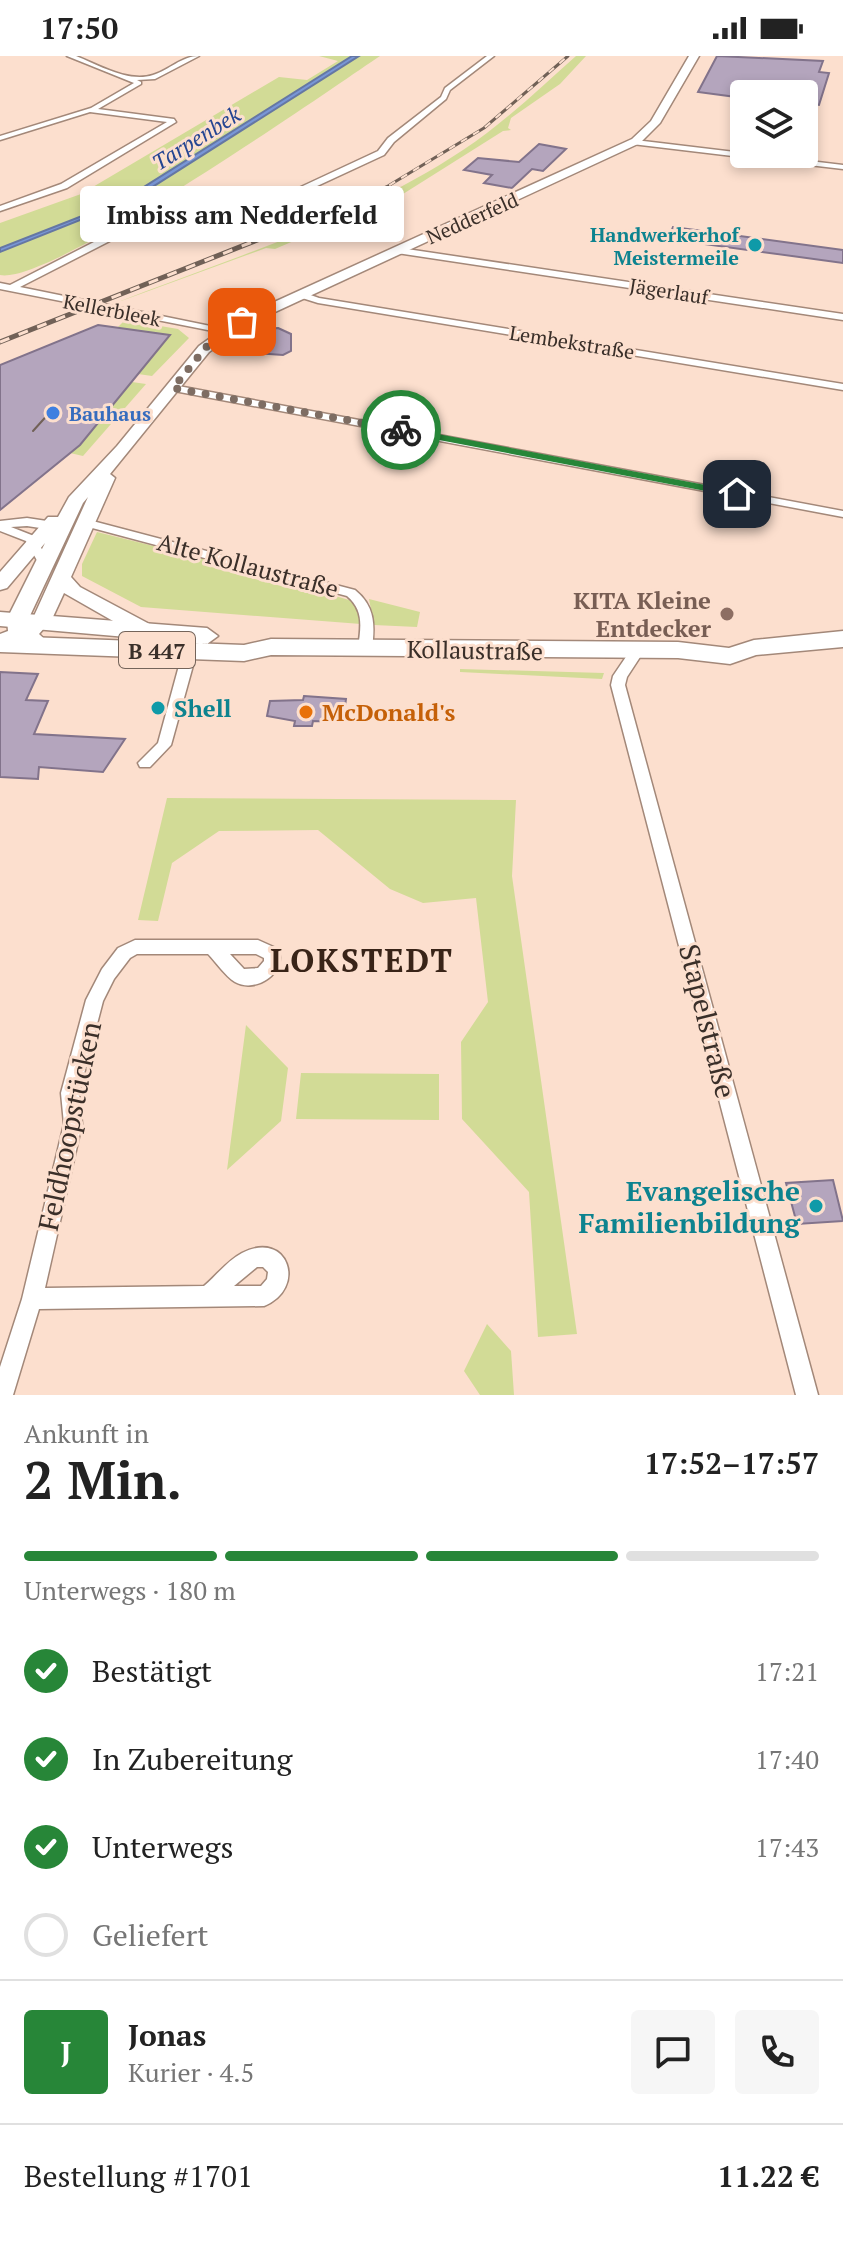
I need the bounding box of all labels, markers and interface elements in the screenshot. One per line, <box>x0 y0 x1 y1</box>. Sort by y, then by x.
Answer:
text: 17:50 <box>40 8 118 48</box>
map controls <box>730 80 818 168</box>
button: layers <box>730 80 818 168</box>
water label: Tarpenbek <box>146 99 246 177</box>
callout: Imbiss am Nedderfeld <box>80 186 404 242</box>
street label: Nedderfeld <box>422 186 522 250</box>
text: Imbiss am Nedderfeld <box>106 197 378 231</box>
place label: Handwerkerhof Meistermeile <box>590 221 741 271</box>
marker: Handwerkerhof Meistermeile <box>746 236 764 254</box>
street label: Jägerlauf <box>628 271 712 311</box>
street label: Kellerbleek <box>61 287 164 333</box>
pin <box>208 288 276 356</box>
icon: bag <box>220 300 264 344</box>
street label: Lembekstraße <box>508 319 636 365</box>
courier <box>361 390 441 470</box>
place label: Bauhaus <box>69 400 151 427</box>
marker: Bauhaus <box>44 404 62 422</box>
icon: bike <box>379 408 423 452</box>
pin <box>703 460 771 528</box>
icon: home <box>715 472 759 516</box>
street label: Alte Kollaustraße <box>154 525 342 605</box>
place label: KITA Kleine Entdecker <box>573 584 712 644</box>
marker: KITA Kleine Entdecker <box>718 605 736 623</box>
road number: B 447 <box>119 632 195 668</box>
street label: Kollaustraße <box>407 633 543 667</box>
place label: Shell <box>174 692 232 724</box>
place label: McDonald's <box>322 696 455 728</box>
marker: Shell <box>149 699 167 717</box>
marker: McDonald's <box>297 703 315 721</box>
district label: LOKSTEDT <box>270 939 454 981</box>
street label: Stapelstraße <box>671 940 745 1102</box>
street label: Feldhoopstücken <box>29 1018 109 1234</box>
place label: Evangelische Familienbildung <box>578 1172 801 1241</box>
marker: Evangelische Familienbildung <box>807 1197 825 1215</box>
text: Ankunft in <box>24 1416 149 1450</box>
text: 17:52–17:57 <box>644 1443 819 1483</box>
text: 2 Min. <box>24 1445 182 1514</box>
text: Unterwegs · 180 m <box>24 1573 236 1607</box>
icon: check <box>24 1649 68 1693</box>
text: Bestätigt <box>92 1651 212 1691</box>
text: 17:21 <box>755 1654 819 1688</box>
icon: check <box>24 1737 68 1781</box>
text: In Zubereitung <box>92 1739 292 1779</box>
text: 17:40 <box>755 1742 819 1776</box>
icon: check <box>24 1825 68 1869</box>
text: Unterwegs <box>92 1827 233 1867</box>
text: 17:43 <box>755 1830 819 1864</box>
text: Geliefert <box>92 1915 208 1955</box>
button: chat <box>631 2010 715 2094</box>
button: phone <box>735 2010 819 2094</box>
text: Jonas <box>128 2015 206 2055</box>
text: J <box>61 2032 71 2072</box>
text: Kurier · 4.5 <box>128 2055 254 2089</box>
text: Bestellung #1701 <box>24 2156 253 2196</box>
text: 11.22 € <box>717 2156 819 2196</box>

